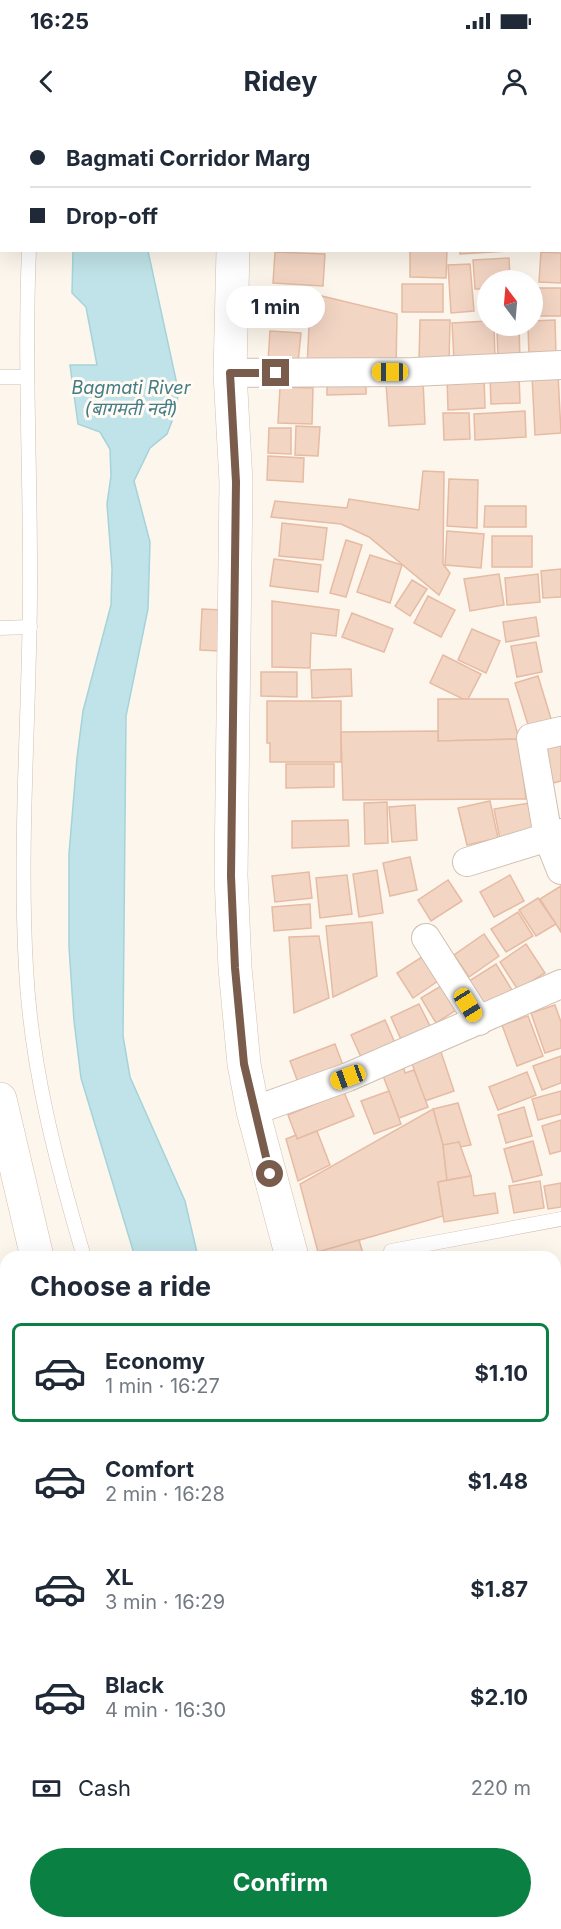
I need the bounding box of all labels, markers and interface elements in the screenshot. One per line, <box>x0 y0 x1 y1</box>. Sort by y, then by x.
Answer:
text: 16:25 <box>30 8 89 34</box>
icon: back <box>30 65 63 98</box>
text: Ridey <box>244 65 317 98</box>
icon: person <box>498 65 531 98</box>
text: Bagmati Corridor Marg <box>66 145 310 171</box>
text: Drop-off <box>66 203 158 229</box>
north arrow <box>477 270 543 336</box>
map controls <box>477 270 543 336</box>
callout: 1 min <box>226 286 326 328</box>
text: 1 min <box>251 295 300 319</box>
route end <box>262 359 289 386</box>
car <box>372 363 408 381</box>
water label: Bagmati River (बागमती नदी) <box>72 377 192 419</box>
car <box>451 985 485 1025</box>
car <box>328 1062 368 1092</box>
route start <box>256 1160 283 1187</box>
text: Choose a ride <box>30 1270 211 1303</box>
icon: car <box>33 1346 87 1400</box>
text: Economy <box>105 1348 205 1374</box>
text: $1.10 <box>474 1360 528 1386</box>
text: 1 min · 16:27 <box>105 1374 220 1398</box>
icon: car <box>33 1454 87 1508</box>
text: Comfort <box>105 1456 194 1482</box>
text: $1.48 <box>468 1468 528 1494</box>
text: 2 min · 16:28 <box>105 1482 225 1506</box>
icon: car <box>33 1562 87 1616</box>
text: XL <box>105 1564 134 1590</box>
text: $1.87 <box>470 1576 528 1602</box>
text: 3 min · 16:29 <box>105 1590 225 1614</box>
icon: car <box>33 1670 87 1724</box>
text: Black <box>105 1672 164 1698</box>
text: $2.10 <box>470 1684 528 1710</box>
text: 4 min · 16:30 <box>105 1698 226 1722</box>
icon: cash <box>30 1772 63 1805</box>
text: Cash <box>78 1775 131 1801</box>
text: 220 m <box>471 1776 531 1800</box>
button: Confirm <box>30 1848 531 1917</box>

